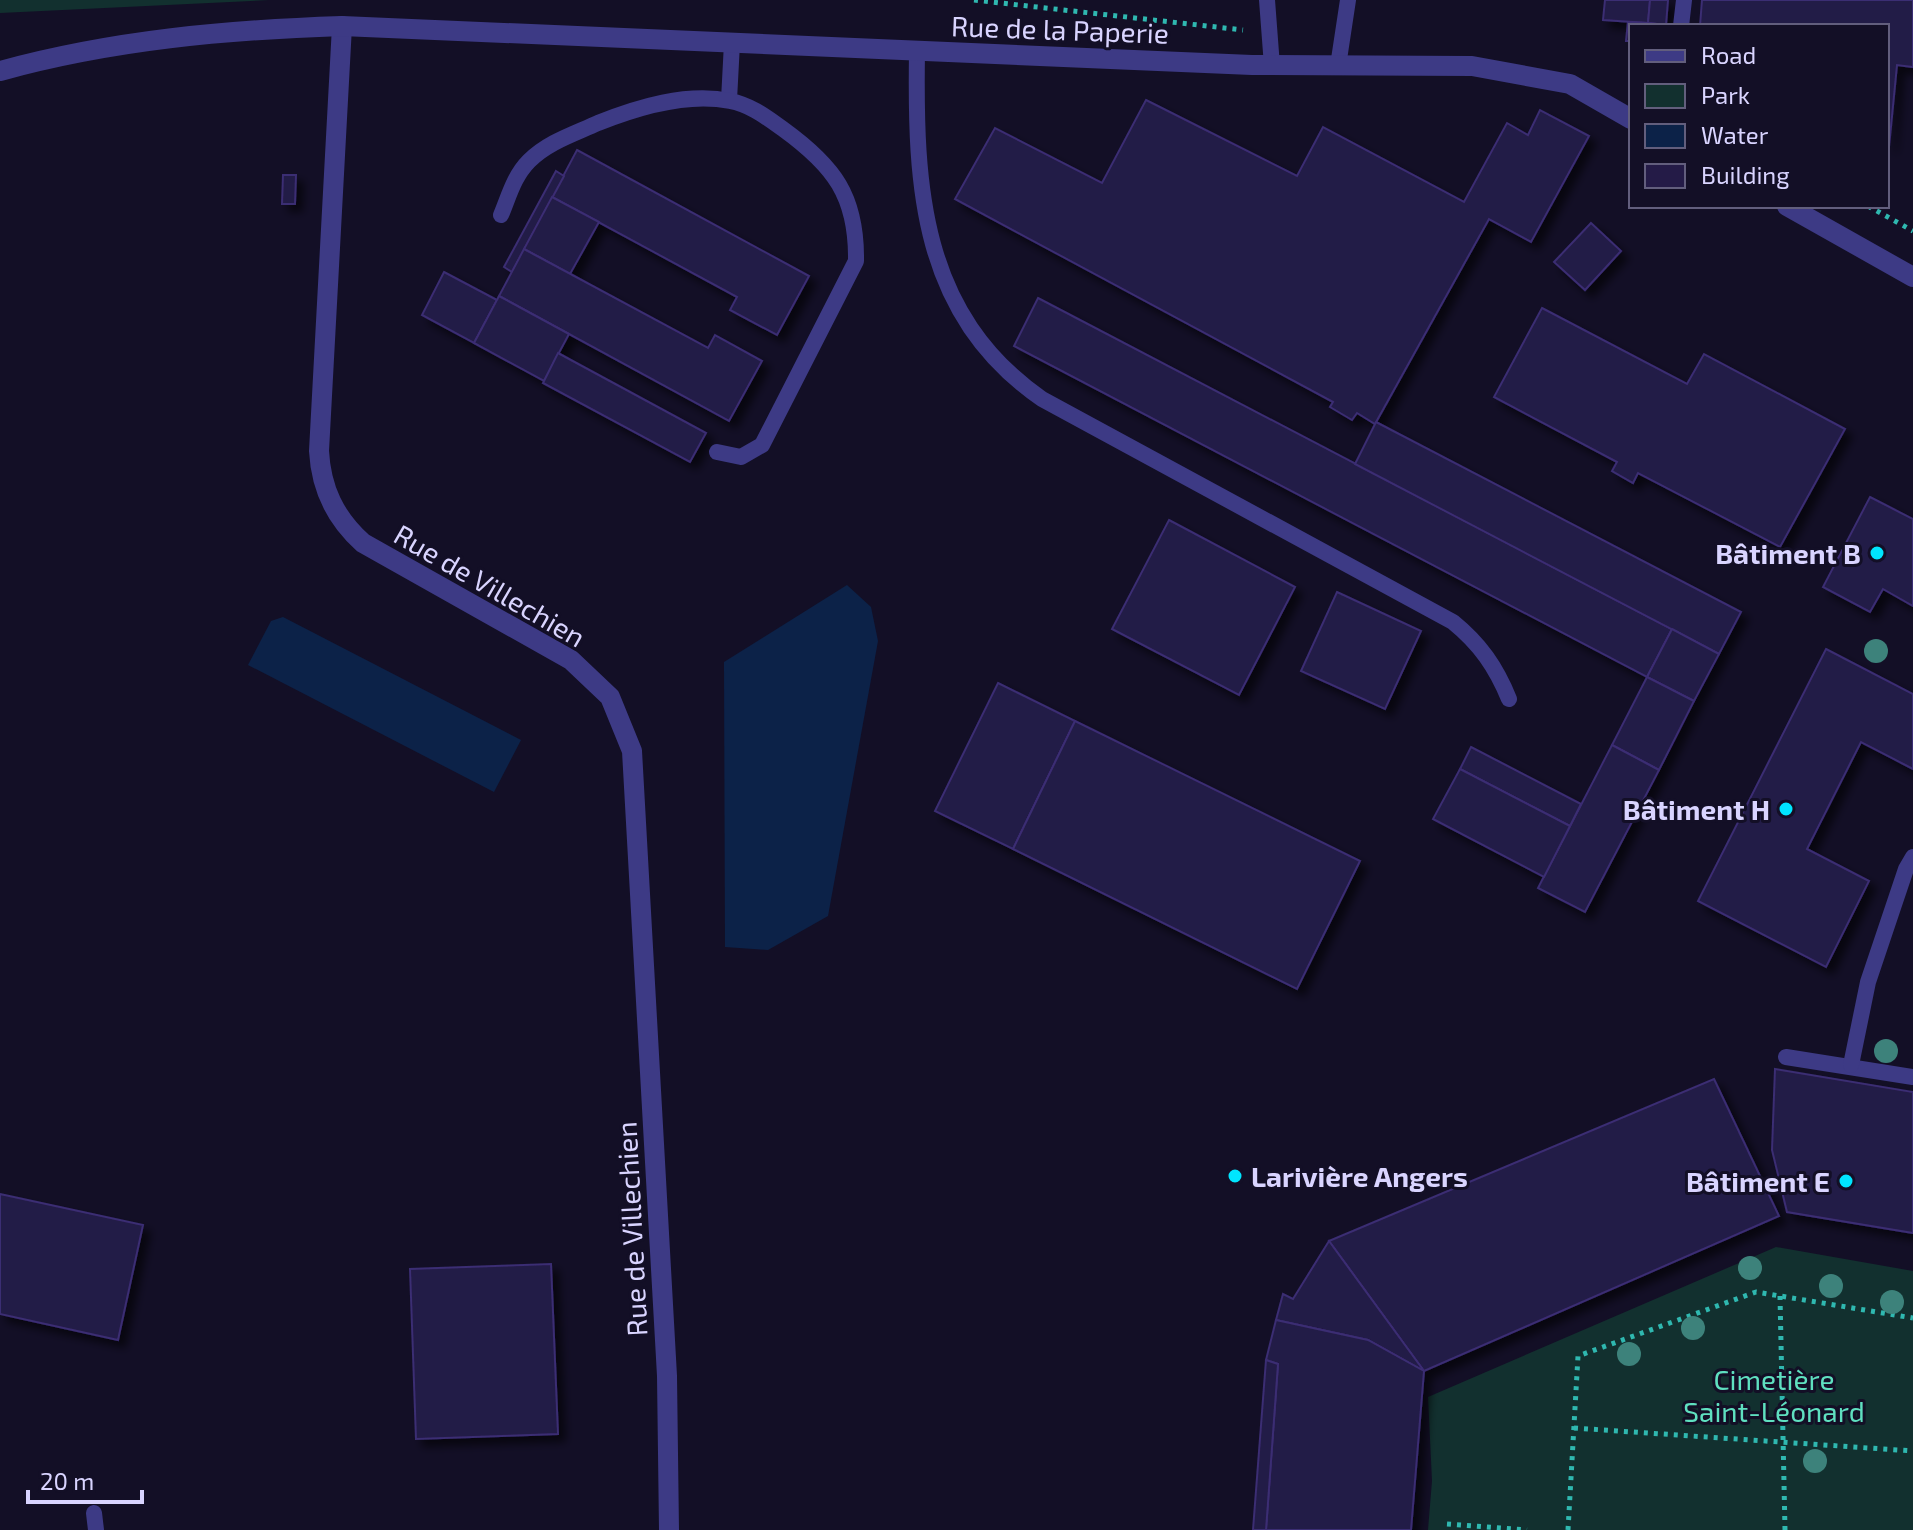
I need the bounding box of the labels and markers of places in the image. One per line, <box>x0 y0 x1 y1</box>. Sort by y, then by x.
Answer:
place label: Bâtiment B <box>1715 536 1861 570</box>
marker: Bâtiment B <box>1868 544 1886 562</box>
place label: Bâtiment H <box>1623 792 1770 826</box>
marker: Bâtiment H <box>1777 800 1795 818</box>
place label: Larivière Angers <box>1251 1159 1468 1193</box>
place label: Bâtiment E <box>1686 1164 1830 1198</box>
marker: Larivière Angers <box>1226 1167 1244 1185</box>
marker: Bâtiment E <box>1837 1172 1855 1190</box>

